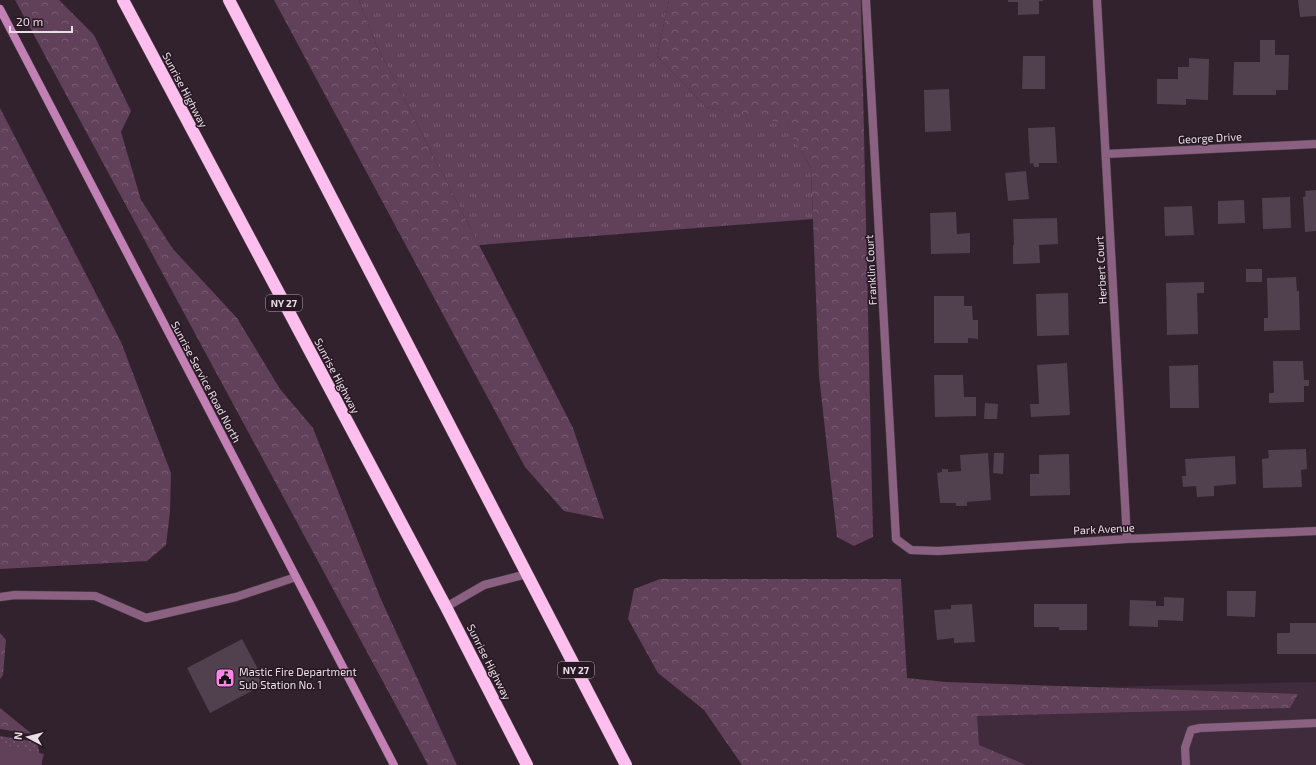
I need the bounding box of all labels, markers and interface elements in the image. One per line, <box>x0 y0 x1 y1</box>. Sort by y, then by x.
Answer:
scale bar <box>10 8 72 34</box>
text: 20 m <box>16 14 43 28</box>
street label: Sunrise Highway <box>160 50 211 130</box>
street label: George Drive <box>1178 129 1242 146</box>
street label: Franklin Court <box>862 235 879 306</box>
street label: Herbert Court <box>1092 236 1109 304</box>
road number: NY 27 <box>266 295 302 311</box>
street label: Sunrise Service Road North <box>169 319 244 445</box>
street label: Sunrise Highway <box>312 336 363 416</box>
street label: Park Avenue <box>1073 520 1135 537</box>
street label: Sunrise Highway <box>465 622 514 702</box>
road number: NY 27 <box>558 662 594 678</box>
place label: Mastic Fire Department Sub Station No. 1 <box>239 665 357 691</box>
public building icon: Mastic Fire Department Sub Station No. 1 <box>214 667 236 689</box>
north arrow <box>8 717 48 757</box>
text: N <box>11 731 25 740</box>

